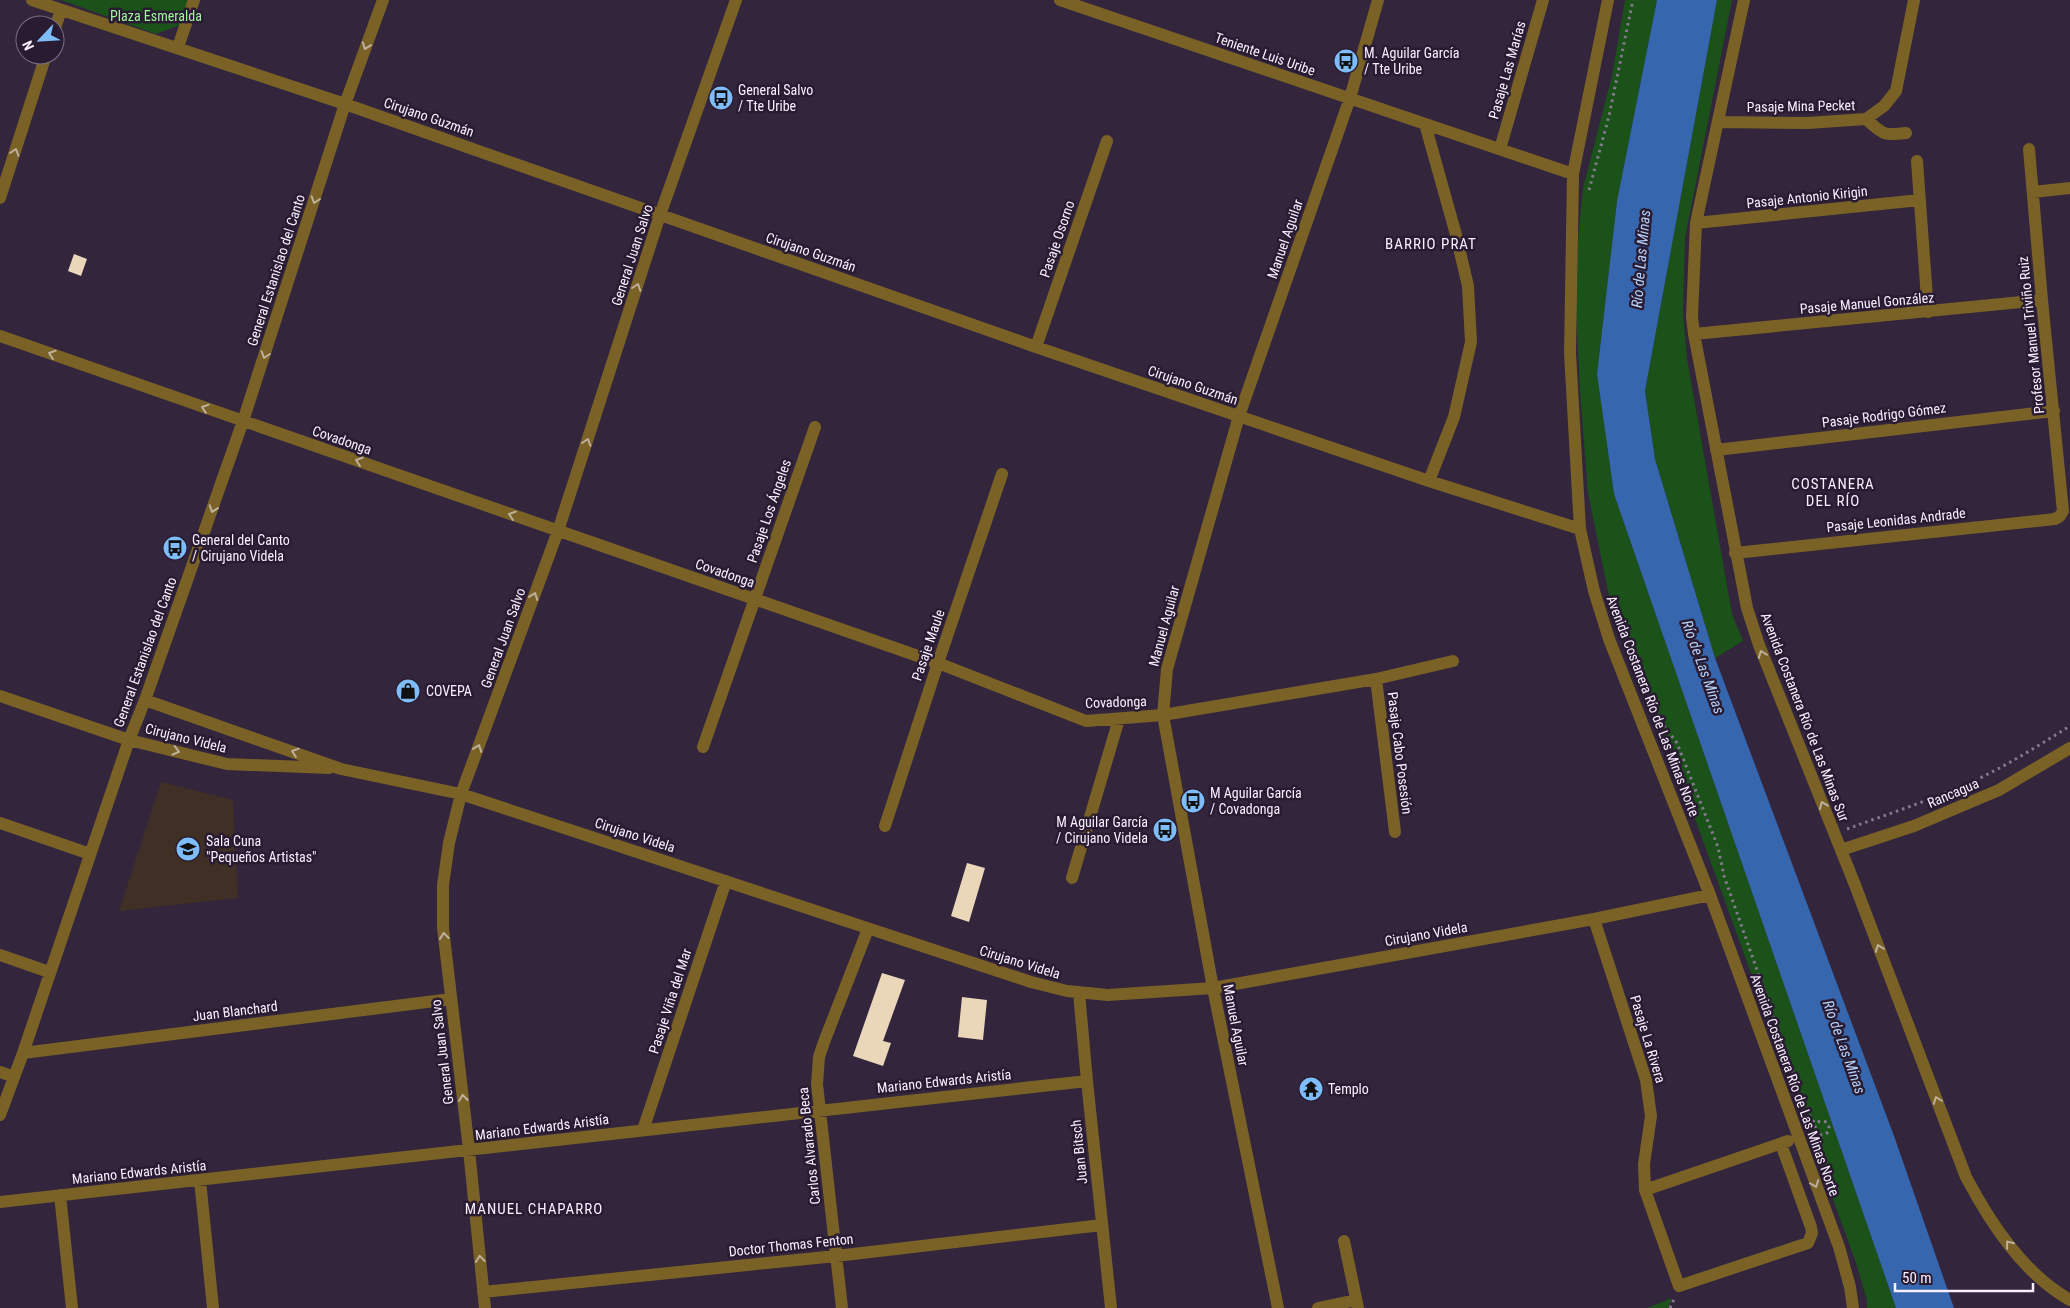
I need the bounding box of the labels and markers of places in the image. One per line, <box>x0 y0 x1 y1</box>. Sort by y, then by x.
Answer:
place label: M. Aguilar García / Tte Uribe <box>1364 45 1459 77</box>
bus stop icon: M. Aguilar García / Tte Uribe <box>1333 48 1359 74</box>
place label: General Salvo / Tte Uribe <box>738 82 813 114</box>
bus stop icon: General Salvo / Tte Uribe <box>708 85 734 111</box>
place label: General del Canto / Cirujano Videla <box>192 532 290 564</box>
bus stop icon: General del Canto / Cirujano Videla <box>162 535 188 561</box>
shop icon: COVEPA <box>395 678 421 704</box>
place label: COVEPA <box>426 683 472 699</box>
place label: M Aguilar García / Covadonga <box>1210 785 1302 817</box>
bus stop icon: M Aguilar García / Covadonga <box>1180 788 1206 814</box>
place label: M Aguilar García / Cirujano Videla <box>1056 814 1148 846</box>
bus stop icon: M Aguilar García / Cirujano Videla <box>1152 817 1178 843</box>
place label: Sala Cuna "Pequeños Artistas" <box>206 833 317 865</box>
school or university icon: Sala Cuna "Pequeños Artistas" <box>175 836 201 862</box>
temple icon: Templo <box>1298 1076 1324 1102</box>
place label: Templo <box>1328 1081 1369 1097</box>

